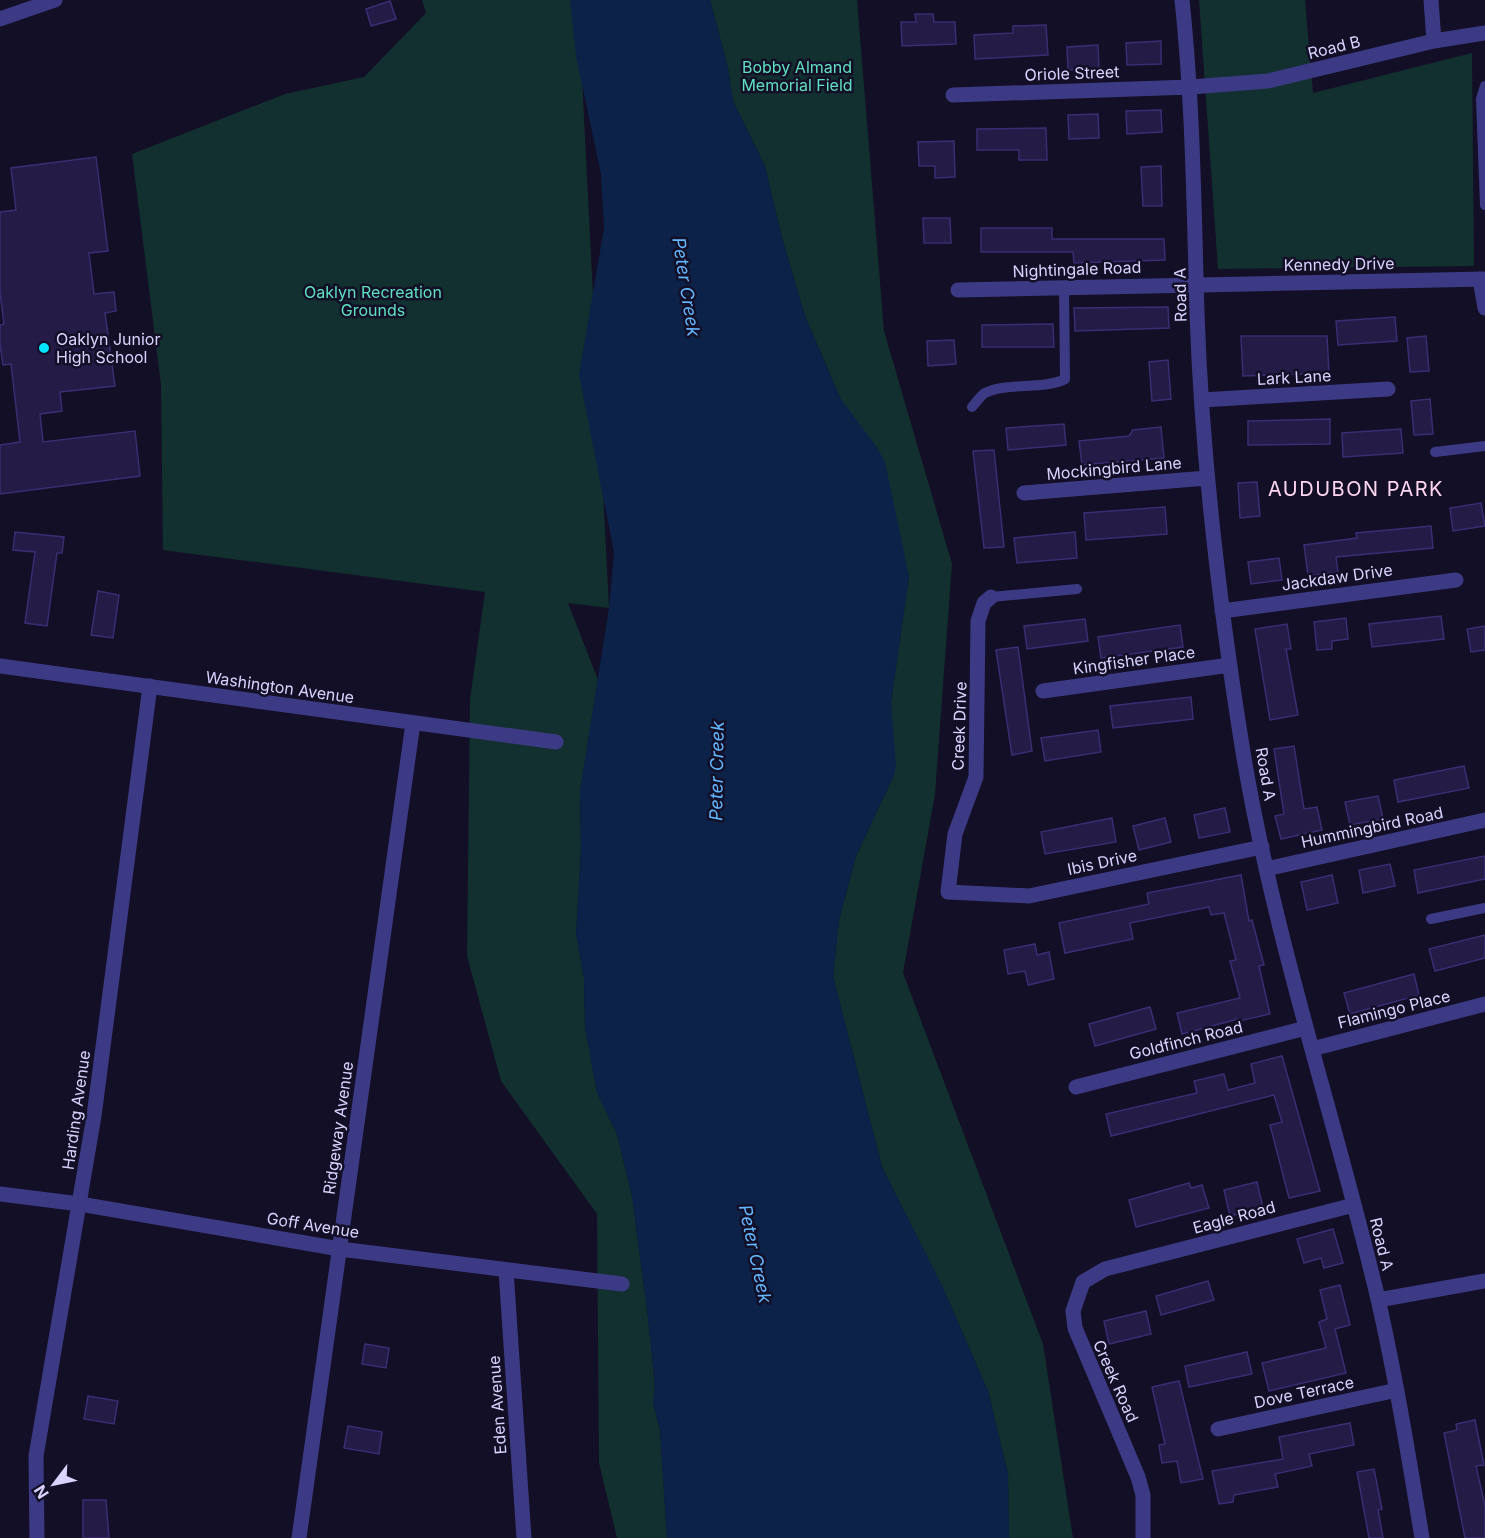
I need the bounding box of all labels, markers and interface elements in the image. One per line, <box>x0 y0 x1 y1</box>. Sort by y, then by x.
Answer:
street label: Road B <box>1306 31 1362 63</box>
park label: Bobby Almand Memorial Field <box>741 57 853 95</box>
street label: Oriole Street <box>1024 61 1120 85</box>
water label: Peter Creek <box>668 236 705 339</box>
street label: Kennedy Drive <box>1283 253 1395 275</box>
street label: Nightingale Road <box>1012 257 1142 281</box>
street label: Road A <box>1170 268 1190 322</box>
park label: Oaklyn Recreation Grounds <box>304 282 442 320</box>
place label: Oaklyn Junior High School <box>56 329 160 367</box>
marker: Oaklyn Junior High School <box>37 341 51 355</box>
street label: Lark Lane <box>1256 365 1332 389</box>
street label: Mockingbird Lane <box>1046 452 1182 484</box>
district label: AUDUBON PARK <box>1268 477 1444 501</box>
street label: Jackdaw Drive <box>1280 559 1394 595</box>
street label: Kingfisher Place <box>1072 642 1196 678</box>
street label: Washington Avenue <box>204 667 356 707</box>
street label: Creek Drive <box>947 681 971 771</box>
water label: Peter Creek <box>705 720 728 821</box>
street label: Road A <box>1251 746 1281 802</box>
street label: Hummingbird Road <box>1299 802 1445 852</box>
street label: Ibis Drive <box>1065 845 1139 879</box>
street label: Flamingo Place <box>1336 985 1452 1033</box>
street label: Goldfinch Road <box>1127 1016 1245 1064</box>
street label: Harding Avenue <box>58 1049 94 1171</box>
street label: Ridgeway Avenue <box>319 1060 357 1196</box>
street label: Eagle Road <box>1190 1196 1278 1238</box>
water label: Peter Creek <box>735 1203 776 1306</box>
street label: Goff Avenue <box>265 1208 361 1242</box>
street label: Road A <box>1366 1215 1398 1273</box>
street label: Creek Road <box>1089 1337 1143 1425</box>
street label: Eden Avenue <box>484 1355 510 1455</box>
street label: Dove Terrace <box>1252 1372 1356 1412</box>
north arrow <box>24 1454 84 1514</box>
text: N <box>30 1481 53 1502</box>

